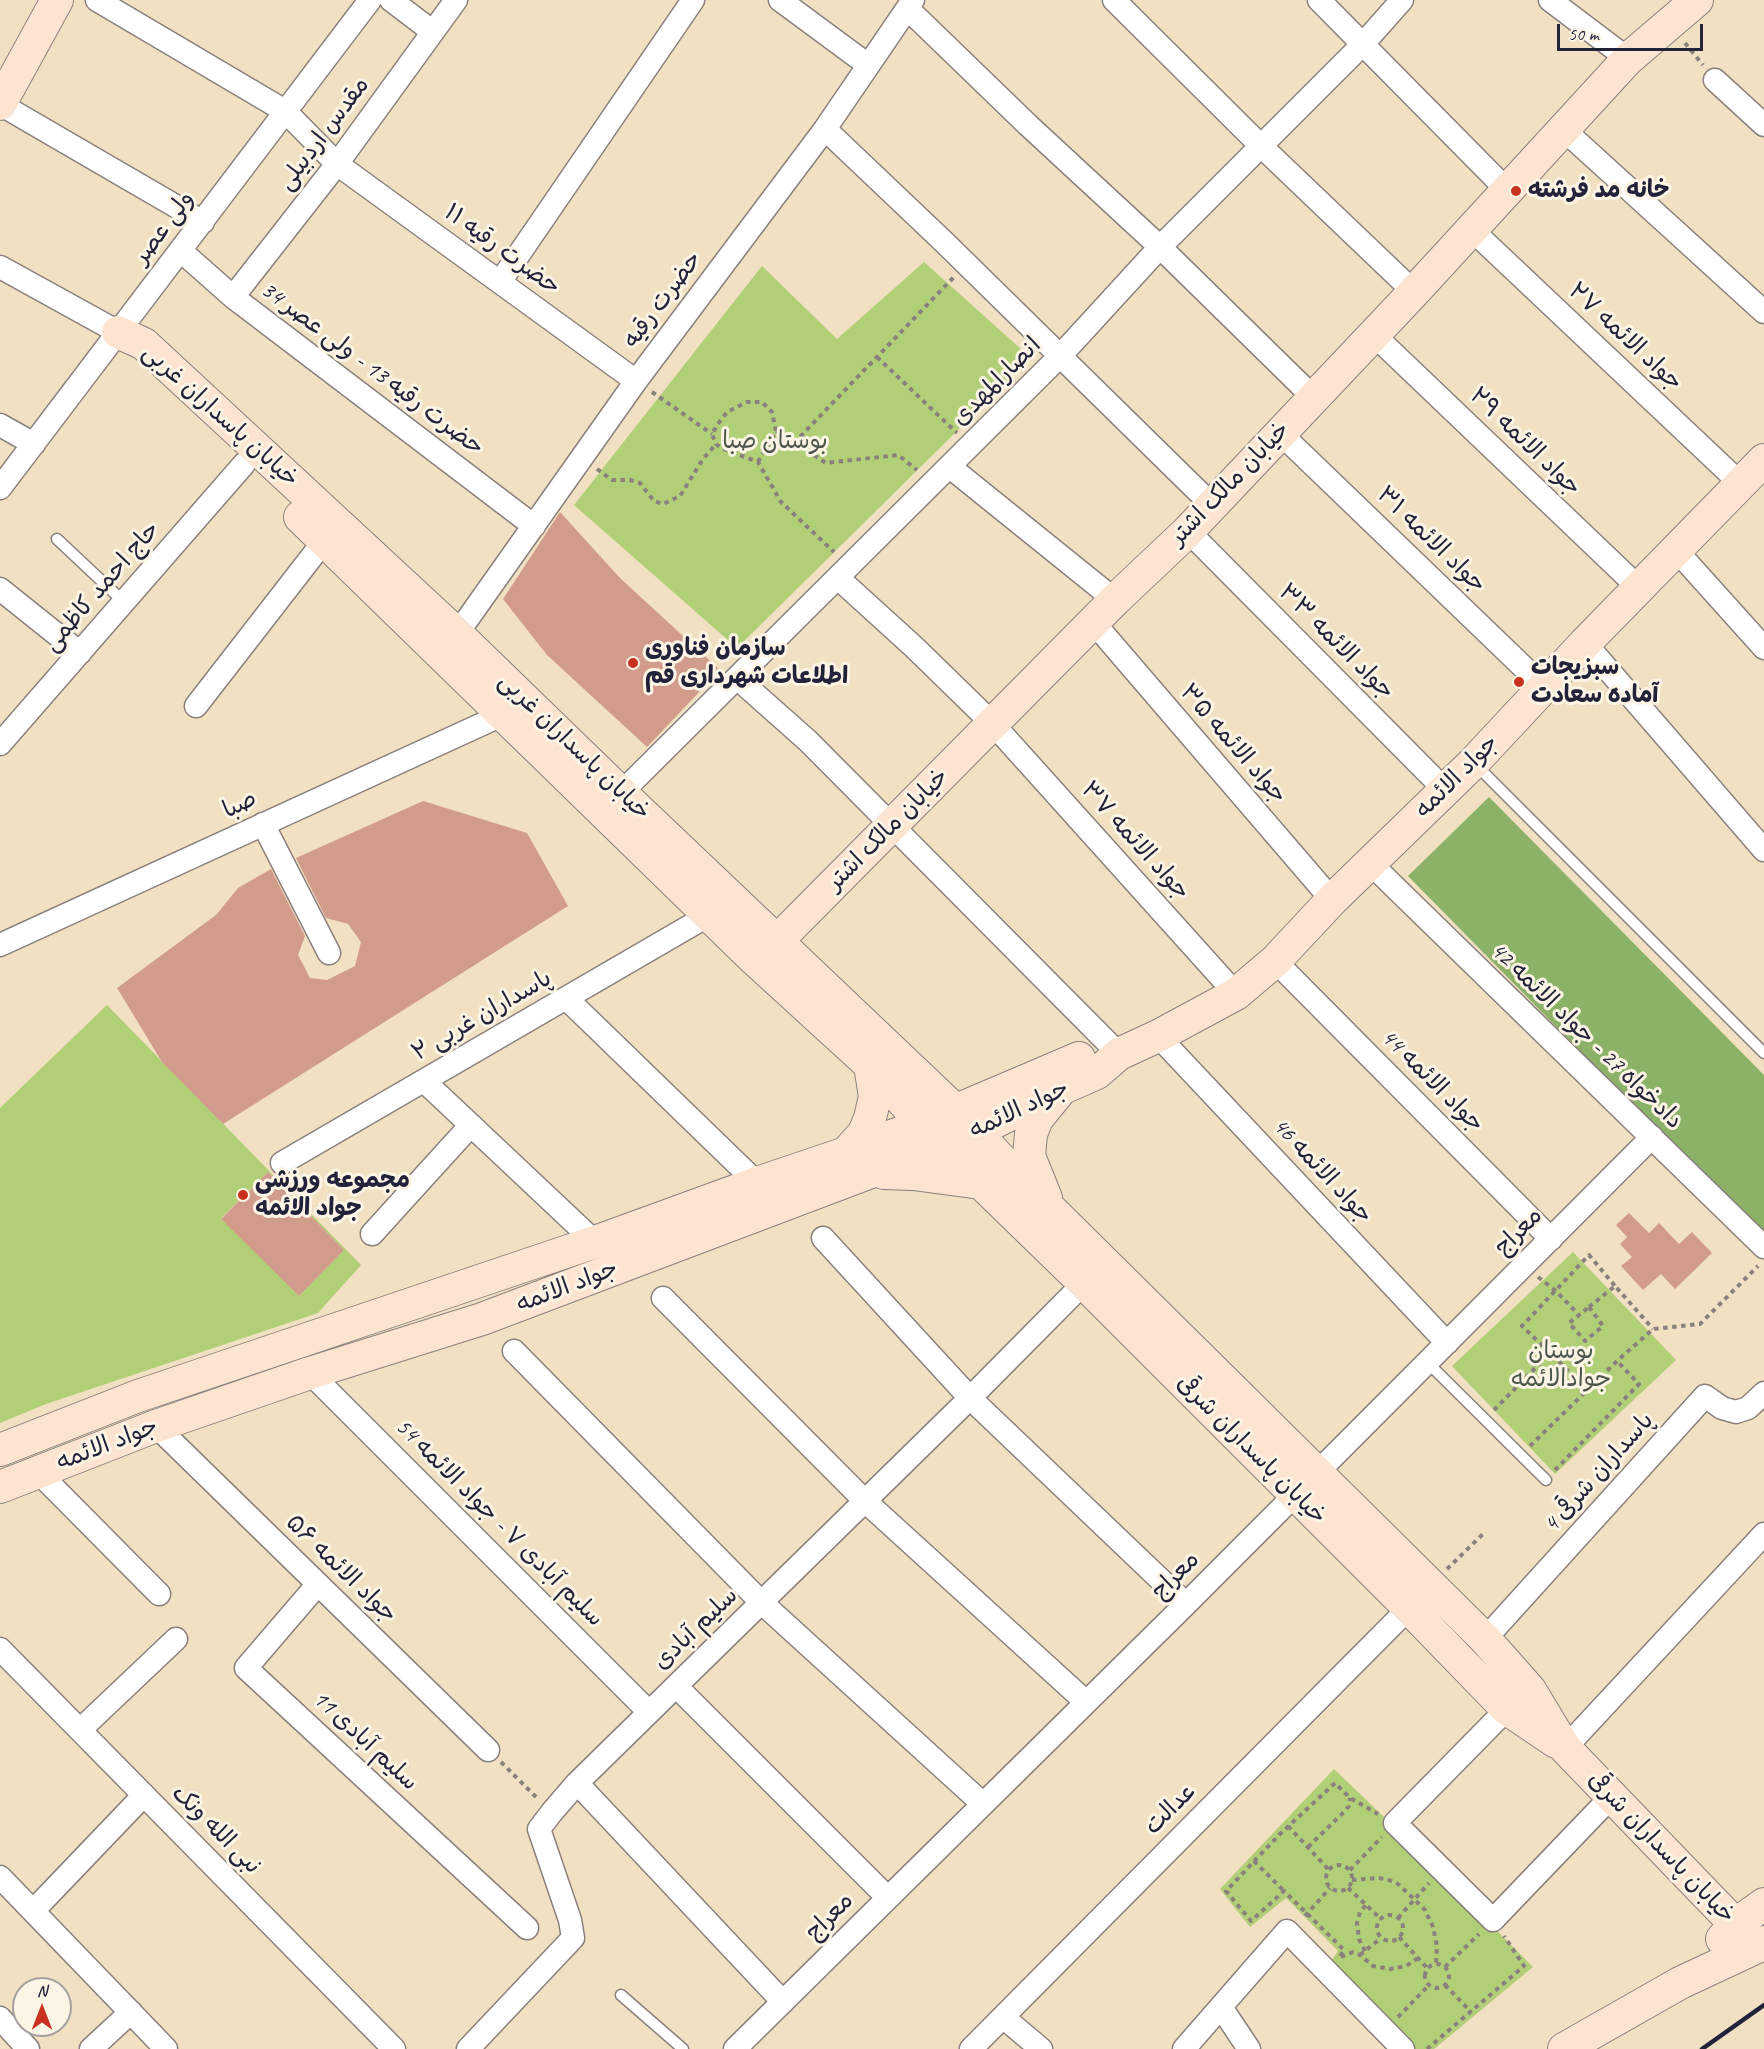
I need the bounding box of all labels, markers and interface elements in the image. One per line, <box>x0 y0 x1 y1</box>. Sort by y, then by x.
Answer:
scale bar <box>1560 12 1706 50</box>
text: 50 m <box>1568 23 1599 45</box>
street label: مقدس اردبیلی <box>272 72 376 196</box>
place label: خانه مد فرشته <box>1528 177 1669 205</box>
marker: خانه مد فرشته <box>1509 184 1523 198</box>
street label: ولی عصر <box>127 186 201 270</box>
street label: حضرت رقیه ۱۱ <box>438 198 566 302</box>
street label: حضرت رقیه <box>617 246 709 354</box>
street label: حضرت رقیه 13 - ولی عصر 34 <box>255 276 489 462</box>
street label: جواد الائمه ۲۷ <box>1562 277 1688 397</box>
street label: انصارالمهدی <box>946 331 1048 433</box>
street label: خیابان پاسداران غربی <box>136 338 304 494</box>
street label: جواد الائمه ۲۹ <box>1463 382 1587 502</box>
street label: خیابان مالک اشتر <box>1164 416 1296 552</box>
park label: بوستان صبا <box>722 428 828 456</box>
street label: جواد الائمه ۳۱ <box>1370 481 1492 599</box>
street label: حاج احمد کاظمی <box>38 516 166 658</box>
street label: جواد الائمه ۳۳ <box>1272 578 1400 706</box>
place label: سازمان فناوری اطلاعات شهرداری قم <box>645 635 848 691</box>
place label: سبزیجات آماده سعادت <box>1531 654 1659 710</box>
marker: سازمان فناوری اطلاعات شهرداری قم <box>626 656 640 670</box>
street label: خیابان پاسداران غربی <box>492 667 656 827</box>
marker: سبزیجات آماده سعادت <box>1512 675 1526 689</box>
street label: جواد الائمه ۳۵ <box>1173 678 1293 810</box>
street label: جواد الائمه <box>1409 729 1505 825</box>
street label: خیابان مالک اشتر <box>821 763 955 897</box>
street label: جواد الائمه ۳۷ <box>1074 776 1196 906</box>
street label: صبا <box>218 785 262 825</box>
street label: دادخواه 27 - جواد الائمه 42 <box>1484 937 1688 1135</box>
street label: پاسداران غربی ۲ <box>407 964 557 1068</box>
street label: جواد الائمه 44 <box>1374 1023 1490 1139</box>
street label: جواد الائمه <box>965 1074 1073 1146</box>
street label: جواد الائمه 46 <box>1266 1112 1378 1230</box>
place label: مجموعه ورزشی جواد الائمه <box>255 1167 410 1223</box>
marker: مجموعه ورزشی جواد الائمه <box>236 1188 250 1202</box>
street label: معراج <box>1489 1202 1549 1262</box>
street label: جواد الائمه <box>512 1254 622 1320</box>
park label: بوستان جوادالائمه <box>1511 1338 1611 1394</box>
street label: خیابان پاسداران شرقی <box>1170 1369 1332 1531</box>
street label: پاسداران شرقی 4 <box>1538 1407 1660 1539</box>
street label: جواد الائمه <box>52 1412 162 1478</box>
street label: سلیم آبادی ۷ - جواد الائمه 54 <box>389 1413 609 1633</box>
street label: جواد الائمه ۵۶ <box>279 1509 403 1629</box>
street label: معراج <box>1146 1546 1206 1606</box>
street label: سلیم آبادی <box>648 1582 744 1676</box>
street label: سلیم آبادی 11 <box>306 1685 424 1797</box>
street label: خیابان پاسداران شرقی <box>1581 1766 1741 1930</box>
street label: عدالت <box>1139 1777 1203 1841</box>
street label: نبی الله ونک <box>165 1779 267 1881</box>
street label: معراج <box>800 1887 860 1947</box>
north arrow <box>12 1977 72 2037</box>
text: N <box>37 1981 47 2001</box>

